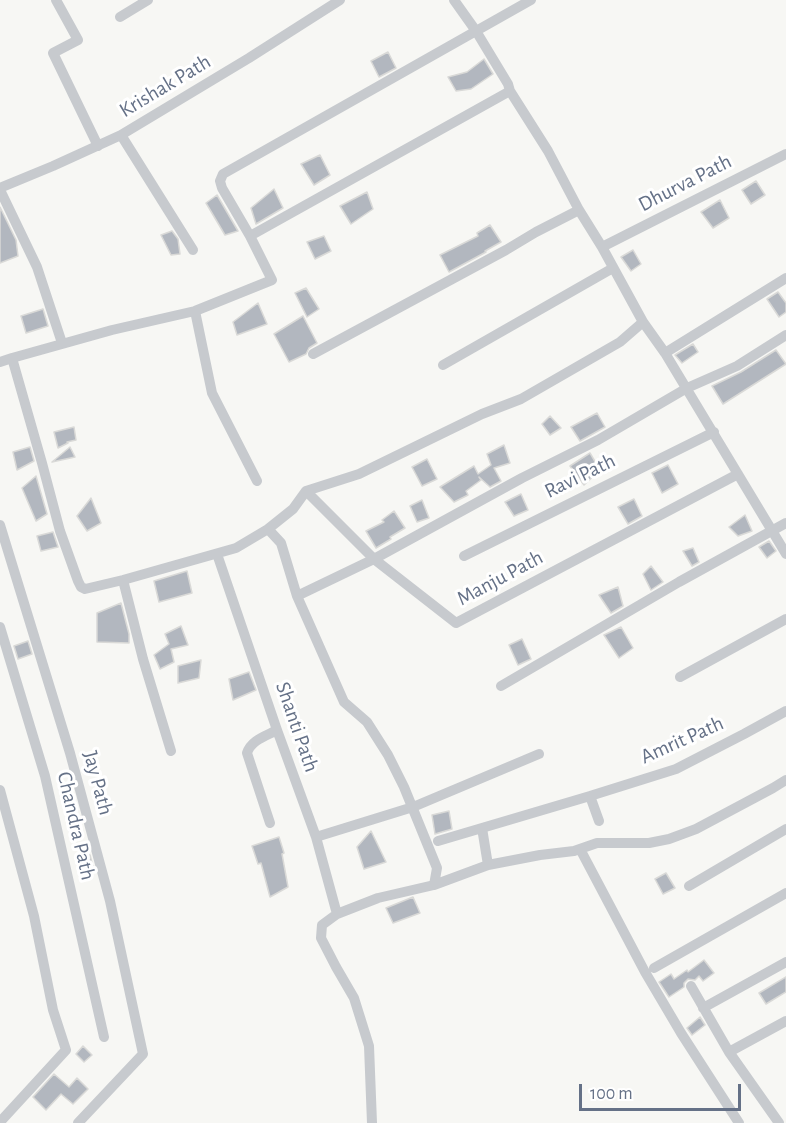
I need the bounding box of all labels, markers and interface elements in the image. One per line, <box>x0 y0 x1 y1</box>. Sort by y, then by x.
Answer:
street label: Krishak Path <box>115 49 215 123</box>
street label: Dhurva Path <box>634 149 736 217</box>
street label: Ravi Path <box>540 448 620 504</box>
street label: Manju Path <box>453 545 547 611</box>
street label: Shanti Path <box>270 679 324 775</box>
street label: Amrit Path <box>637 711 727 769</box>
street label: Jay Path <box>77 748 119 818</box>
street label: Chandra Path <box>51 769 101 883</box>
scale bar <box>582 1072 744 1110</box>
text: 100 m <box>590 1085 633 1103</box>

